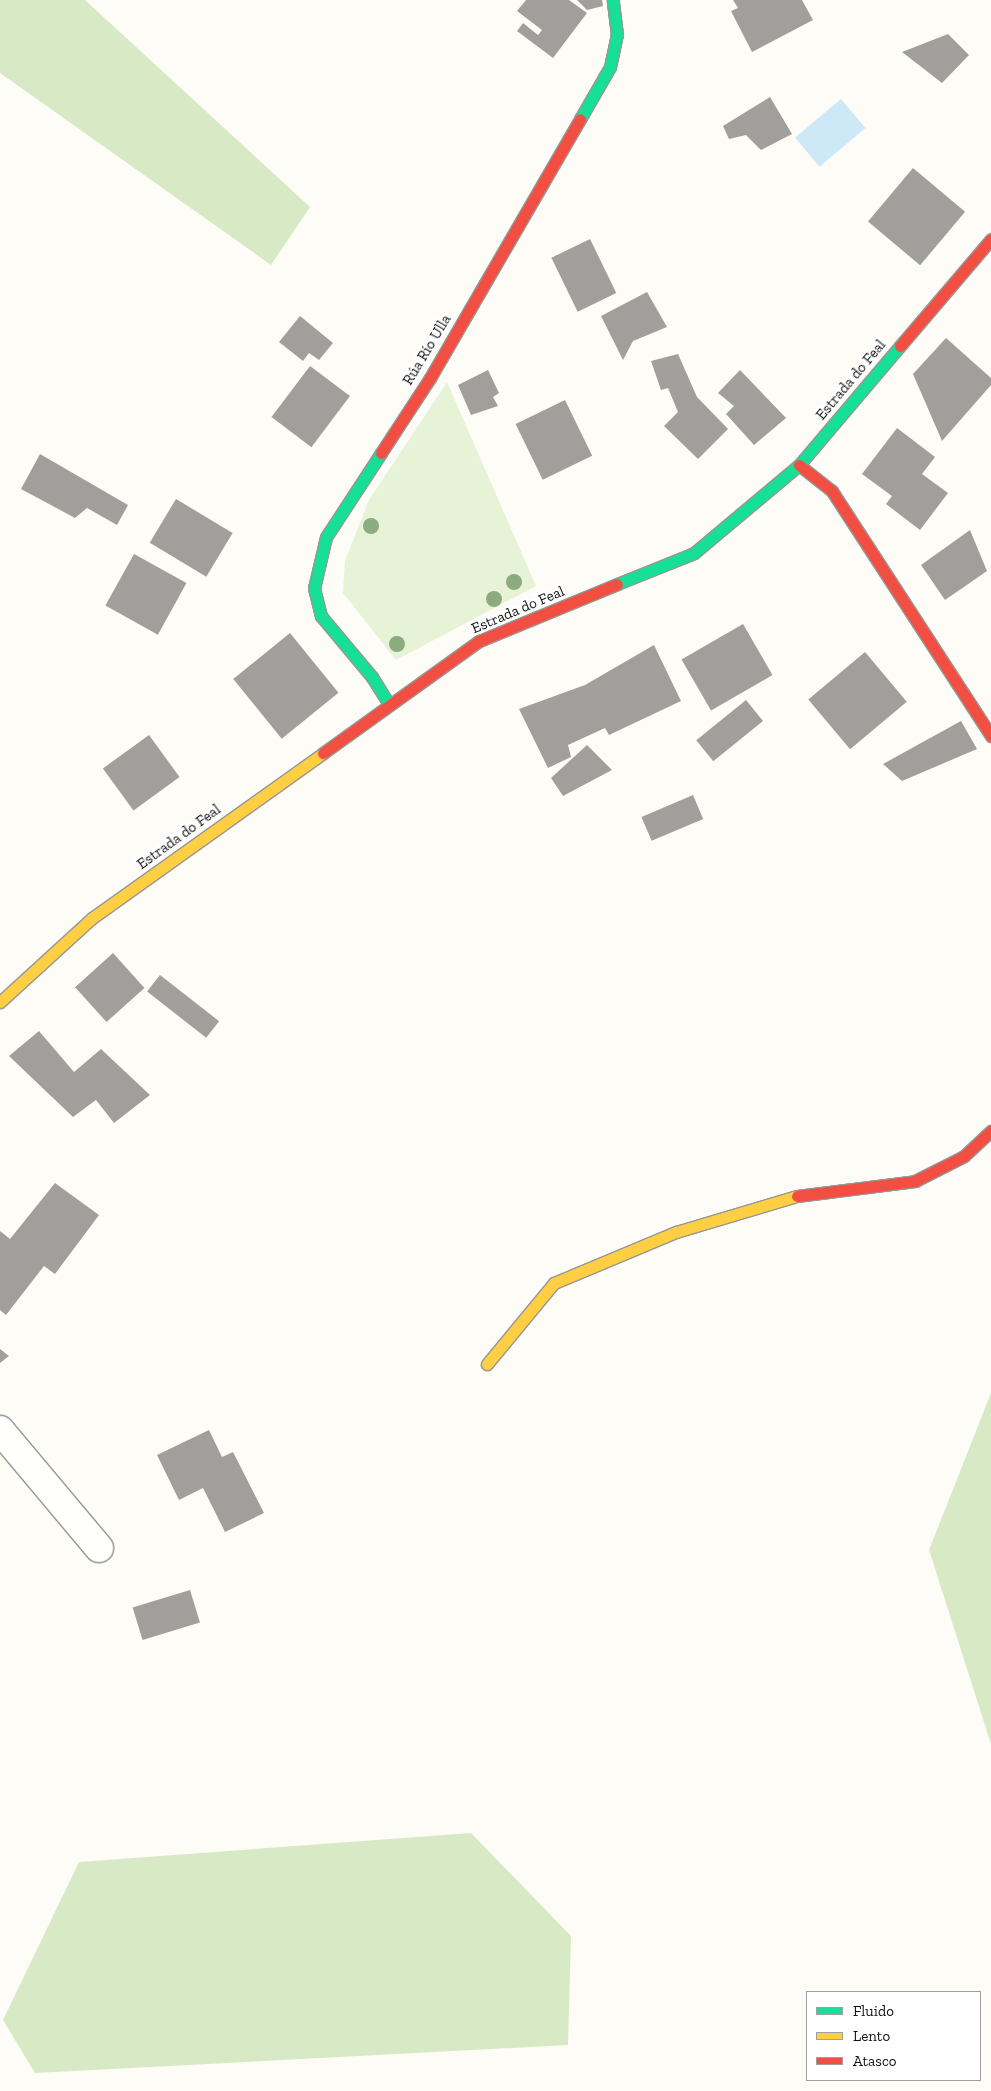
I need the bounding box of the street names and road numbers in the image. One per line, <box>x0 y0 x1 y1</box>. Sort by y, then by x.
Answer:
street label: Rúa Río Ulla <box>399 312 455 388</box>
street label: Estrada do Feal <box>812 336 890 424</box>
street label: Estrada do Feal <box>469 582 567 638</box>
street label: Estrada do Feal <box>134 801 224 873</box>

